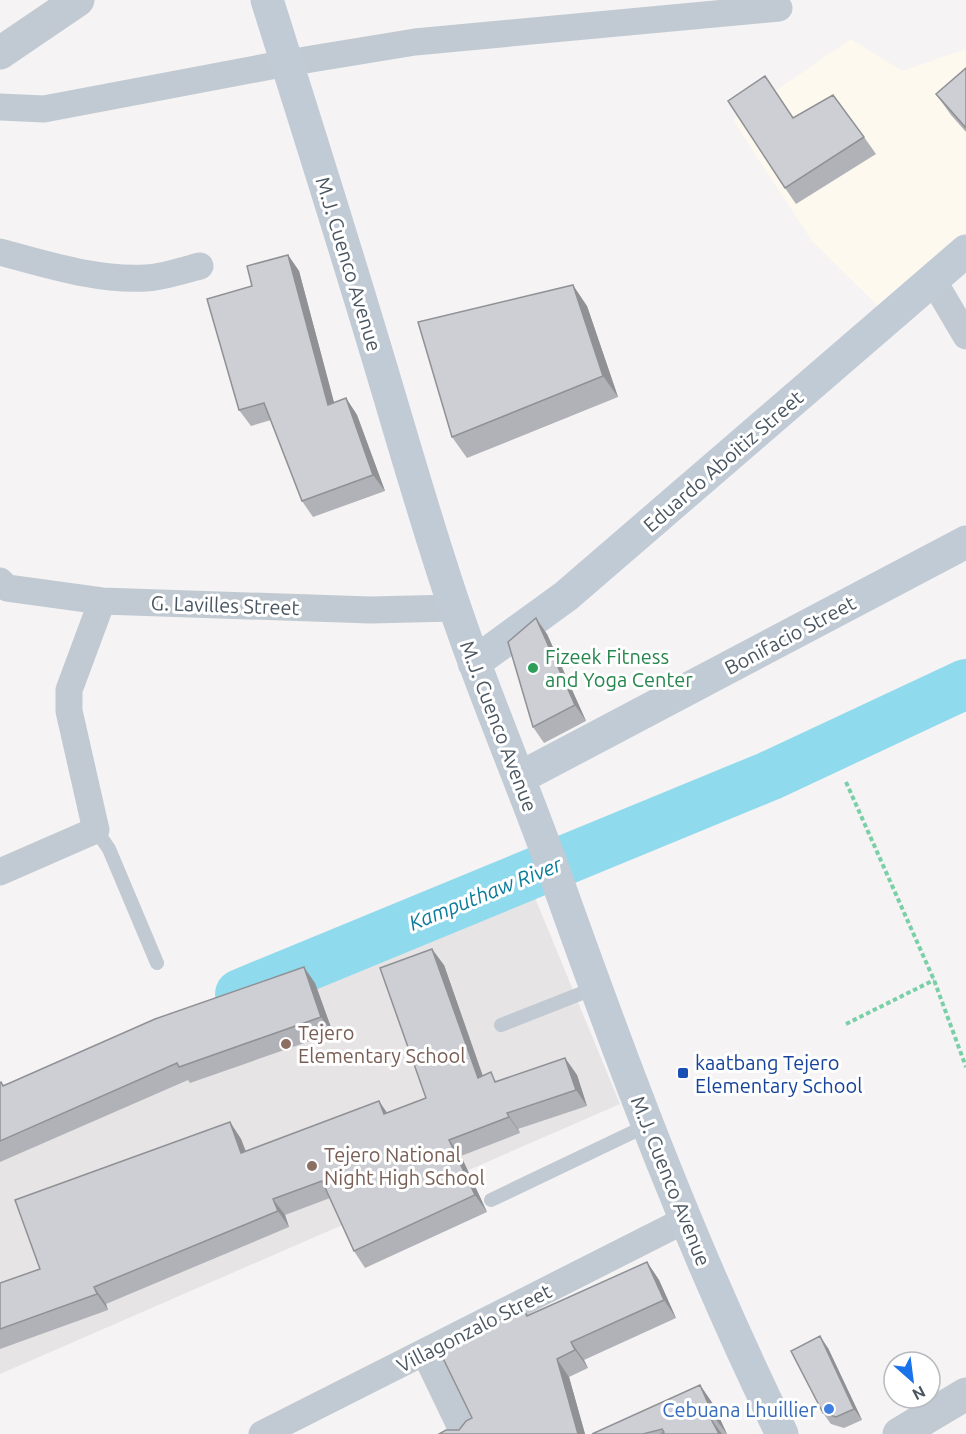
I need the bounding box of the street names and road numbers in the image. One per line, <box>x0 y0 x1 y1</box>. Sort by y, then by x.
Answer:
street label: M.J. Cuenco Avenue <box>312 174 386 354</box>
street label: Eduardo Aboitiz Street <box>639 385 807 536</box>
street label: G. Lavilles Street <box>150 591 300 619</box>
street label: Bonifacio Street <box>721 591 859 679</box>
street label: M.J. Cuenco Avenue <box>456 637 542 815</box>
street label: M.J. Cuenco Avenue <box>626 1093 716 1269</box>
street label: Villagonzalo Street <box>393 1279 555 1377</box>

